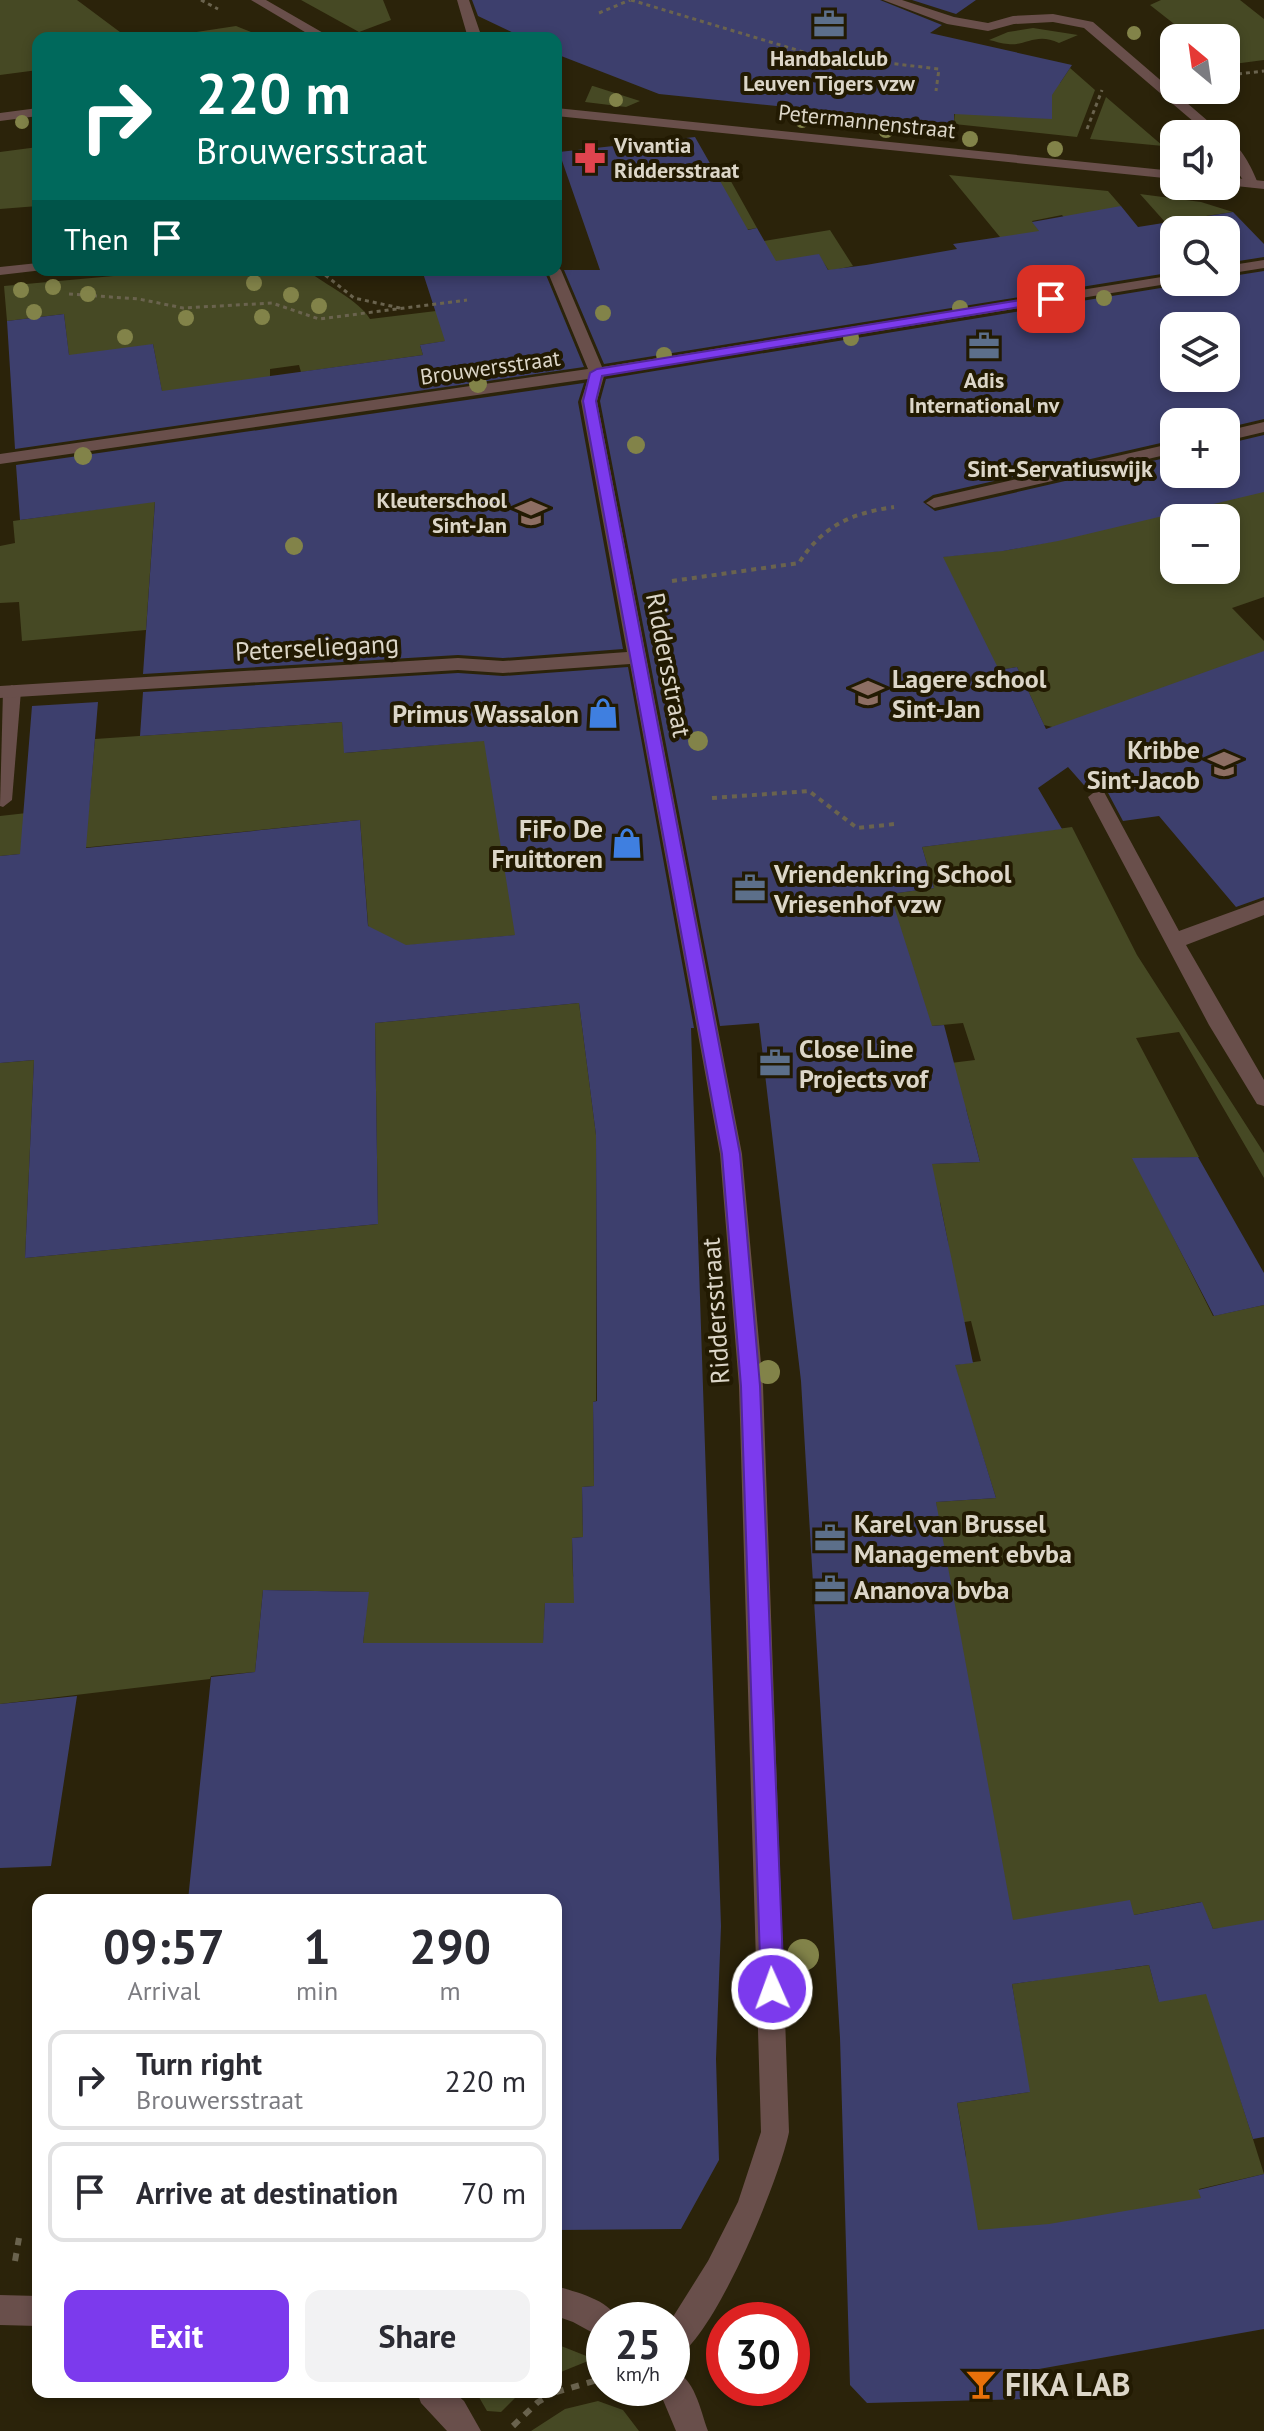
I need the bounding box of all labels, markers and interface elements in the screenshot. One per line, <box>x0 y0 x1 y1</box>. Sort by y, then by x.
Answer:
office icon: Handbalclub Leuven Tigers vzw <box>812 7 846 41</box>
north arrow <box>1160 24 1240 104</box>
map controls <box>1160 24 1240 584</box>
place label: Handbalclub Leuven Tigers vzw <box>743 44 916 97</box>
text: 220 m <box>196 57 351 129</box>
icon: right <box>64 64 168 168</box>
street label: Petermannenstraat <box>777 98 958 144</box>
button: sound <box>1160 120 1240 200</box>
text: Brouwersstraat <box>196 127 427 174</box>
place label: Vivantia Riddersstraat <box>613 131 740 184</box>
pharmacy icon: Vivantia Riddersstraat <box>573 141 607 175</box>
icon: arrive <box>145 216 189 260</box>
button: search <box>1160 216 1240 296</box>
text: Then <box>64 219 129 258</box>
pin <box>1017 265 1085 333</box>
icon: arrive <box>1029 277 1073 321</box>
button: layers <box>1160 312 1240 392</box>
office icon: Adis International nv <box>967 329 1001 363</box>
street label: Brouwersstraat <box>418 343 562 391</box>
place label: Adis International nv <box>909 366 1060 419</box>
button: + <box>1160 408 1240 488</box>
district label: Sint-Servatiuswijk <box>967 453 1153 484</box>
place label: Kleuterschool Sint-Jan <box>377 486 508 539</box>
school or university icon: Kleuterschool Sint-Jan <box>514 496 548 530</box>
button: − <box>1160 504 1240 584</box>
street label: Riddersstraat <box>639 590 699 740</box>
street label: Peterseliegang <box>234 626 400 668</box>
place label: Lagere school Sint-Jan <box>892 662 1047 725</box>
school or university icon: Lagere school Sint-Jan <box>851 676 885 710</box>
shop icon: Primus Wassalon <box>586 696 620 730</box>
place label: Primus Wassalon <box>392 697 579 730</box>
place label: Kribbe Sint-Jacob <box>1087 733 1200 796</box>
school or university icon: Kribbe Sint-Jacob <box>1207 747 1241 781</box>
place label: FiFo De Fruittoren <box>491 812 603 875</box>
shop icon: FiFo De Fruittoren <box>610 826 644 860</box>
place label: Vriendenkring School Vriesenhof vzw <box>773 857 1012 920</box>
office icon: Vriendenkring School Vriesenhof vzw <box>733 871 767 905</box>
place label: Close Line Projects vof <box>799 1032 929 1095</box>
office icon: Close Line Projects vof <box>758 1046 792 1080</box>
street label: Riddersstraat <box>693 1237 737 1385</box>
place label: Karel van Brussel Management ebvba <box>854 1507 1072 1570</box>
office icon: Karel van Brussel Management ebvba <box>813 1521 847 1555</box>
office icon: Ananova bvba <box>813 1572 847 1606</box>
place label: Ananova bvba <box>854 1573 1009 1606</box>
text: 09:57 <box>103 1915 225 1977</box>
text: 1 <box>303 1915 331 1977</box>
text: 290 <box>409 1915 491 1977</box>
position arrow <box>730 1947 814 2031</box>
text: Arrival <box>128 1974 200 2007</box>
text: min <box>296 1974 338 2007</box>
text: m <box>440 1974 461 2007</box>
text: Turn right <box>136 2044 262 2083</box>
icon: right <box>68 2058 112 2102</box>
text: 220 m <box>445 2061 526 2100</box>
text: Brouwersstraat <box>136 2083 303 2116</box>
icon: arrive <box>68 2170 112 2214</box>
text: Arrive at destination <box>136 2173 398 2212</box>
text: 70 m <box>461 2173 526 2212</box>
button: Exit <box>64 2290 289 2382</box>
button: Share <box>305 2290 530 2382</box>
speed limit sign: 30 <box>706 2302 810 2406</box>
text: 25 <box>615 2318 661 2370</box>
text: km/h <box>616 2361 660 2387</box>
place label: FIKA LAB <box>1005 2363 1130 2405</box>
bar icon: FIKA LAB <box>964 2367 998 2401</box>

